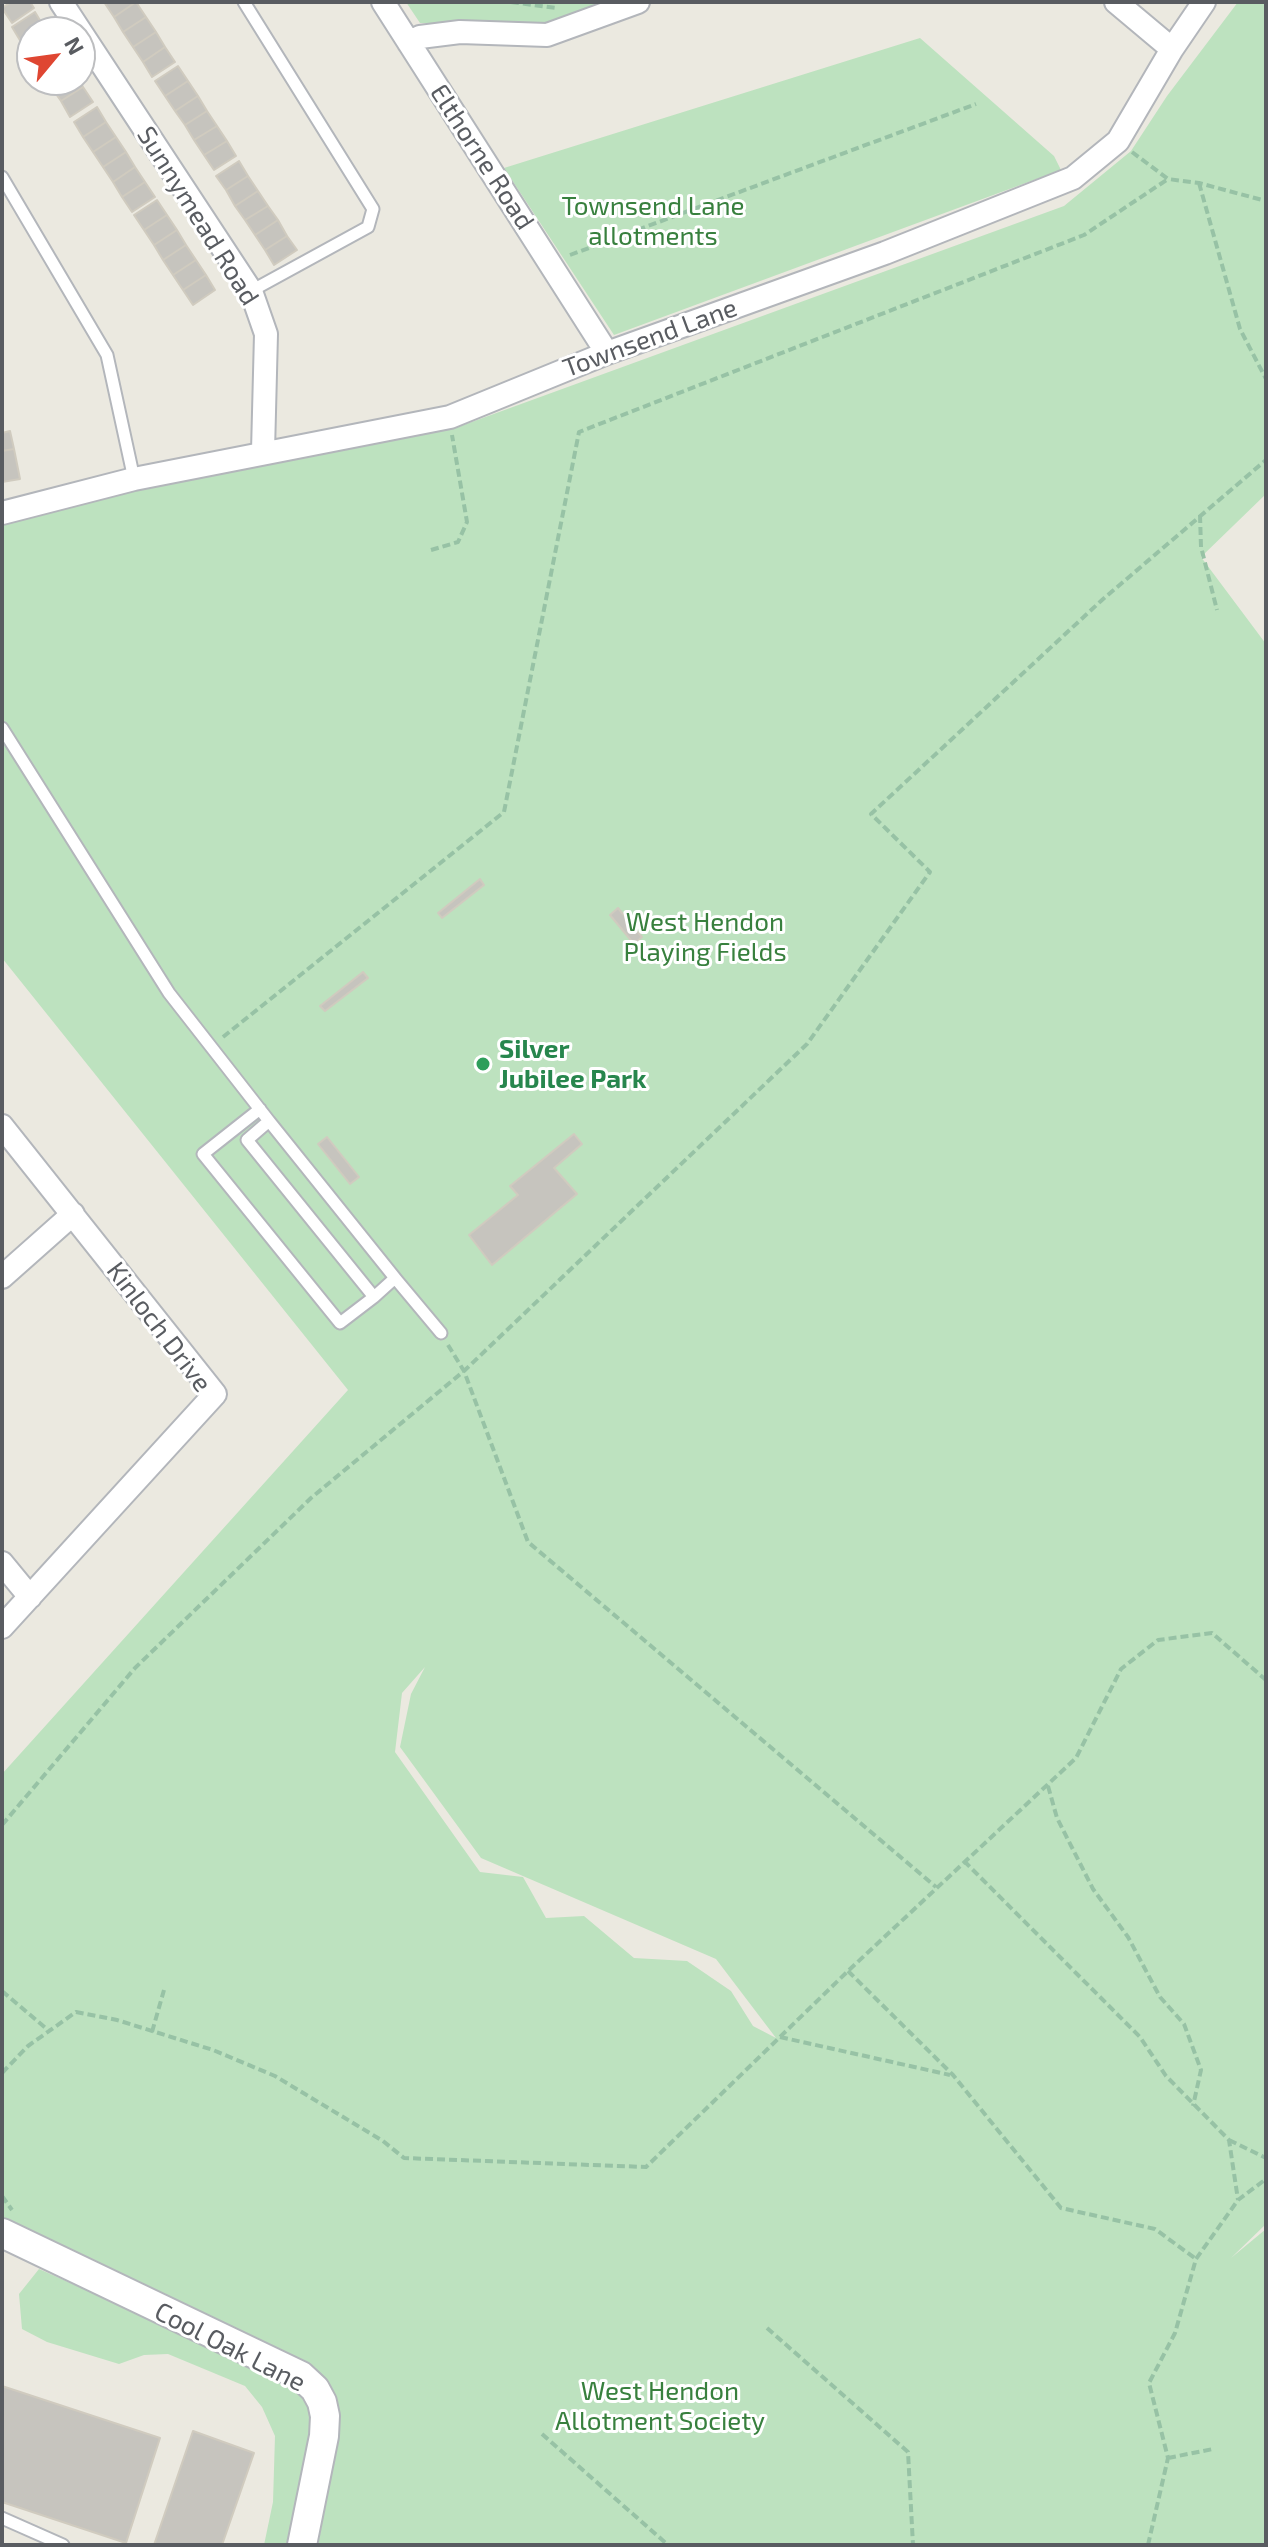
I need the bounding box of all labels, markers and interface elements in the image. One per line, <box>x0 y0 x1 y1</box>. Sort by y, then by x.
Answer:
north arrow <box>16 16 96 96</box>
text: N <box>60 32 90 59</box>
street label: Elthorne Road <box>423 78 541 236</box>
street label: Sunnymead Road <box>130 121 266 311</box>
park label: Townsend Lane allotments <box>561 190 745 252</box>
street label: Townsend Lane <box>559 292 741 384</box>
park label: West Hendon Playing Fields <box>623 906 787 968</box>
place label: Silver Jubilee Park <box>499 1033 647 1094</box>
marker: Silver Jubilee Park <box>474 1055 492 1073</box>
street label: Kinloch Drive <box>100 1256 218 1398</box>
street label: Cool Oak Lane <box>149 2296 311 2398</box>
park label: West Hendon Allotment Society <box>555 2375 765 2436</box>

